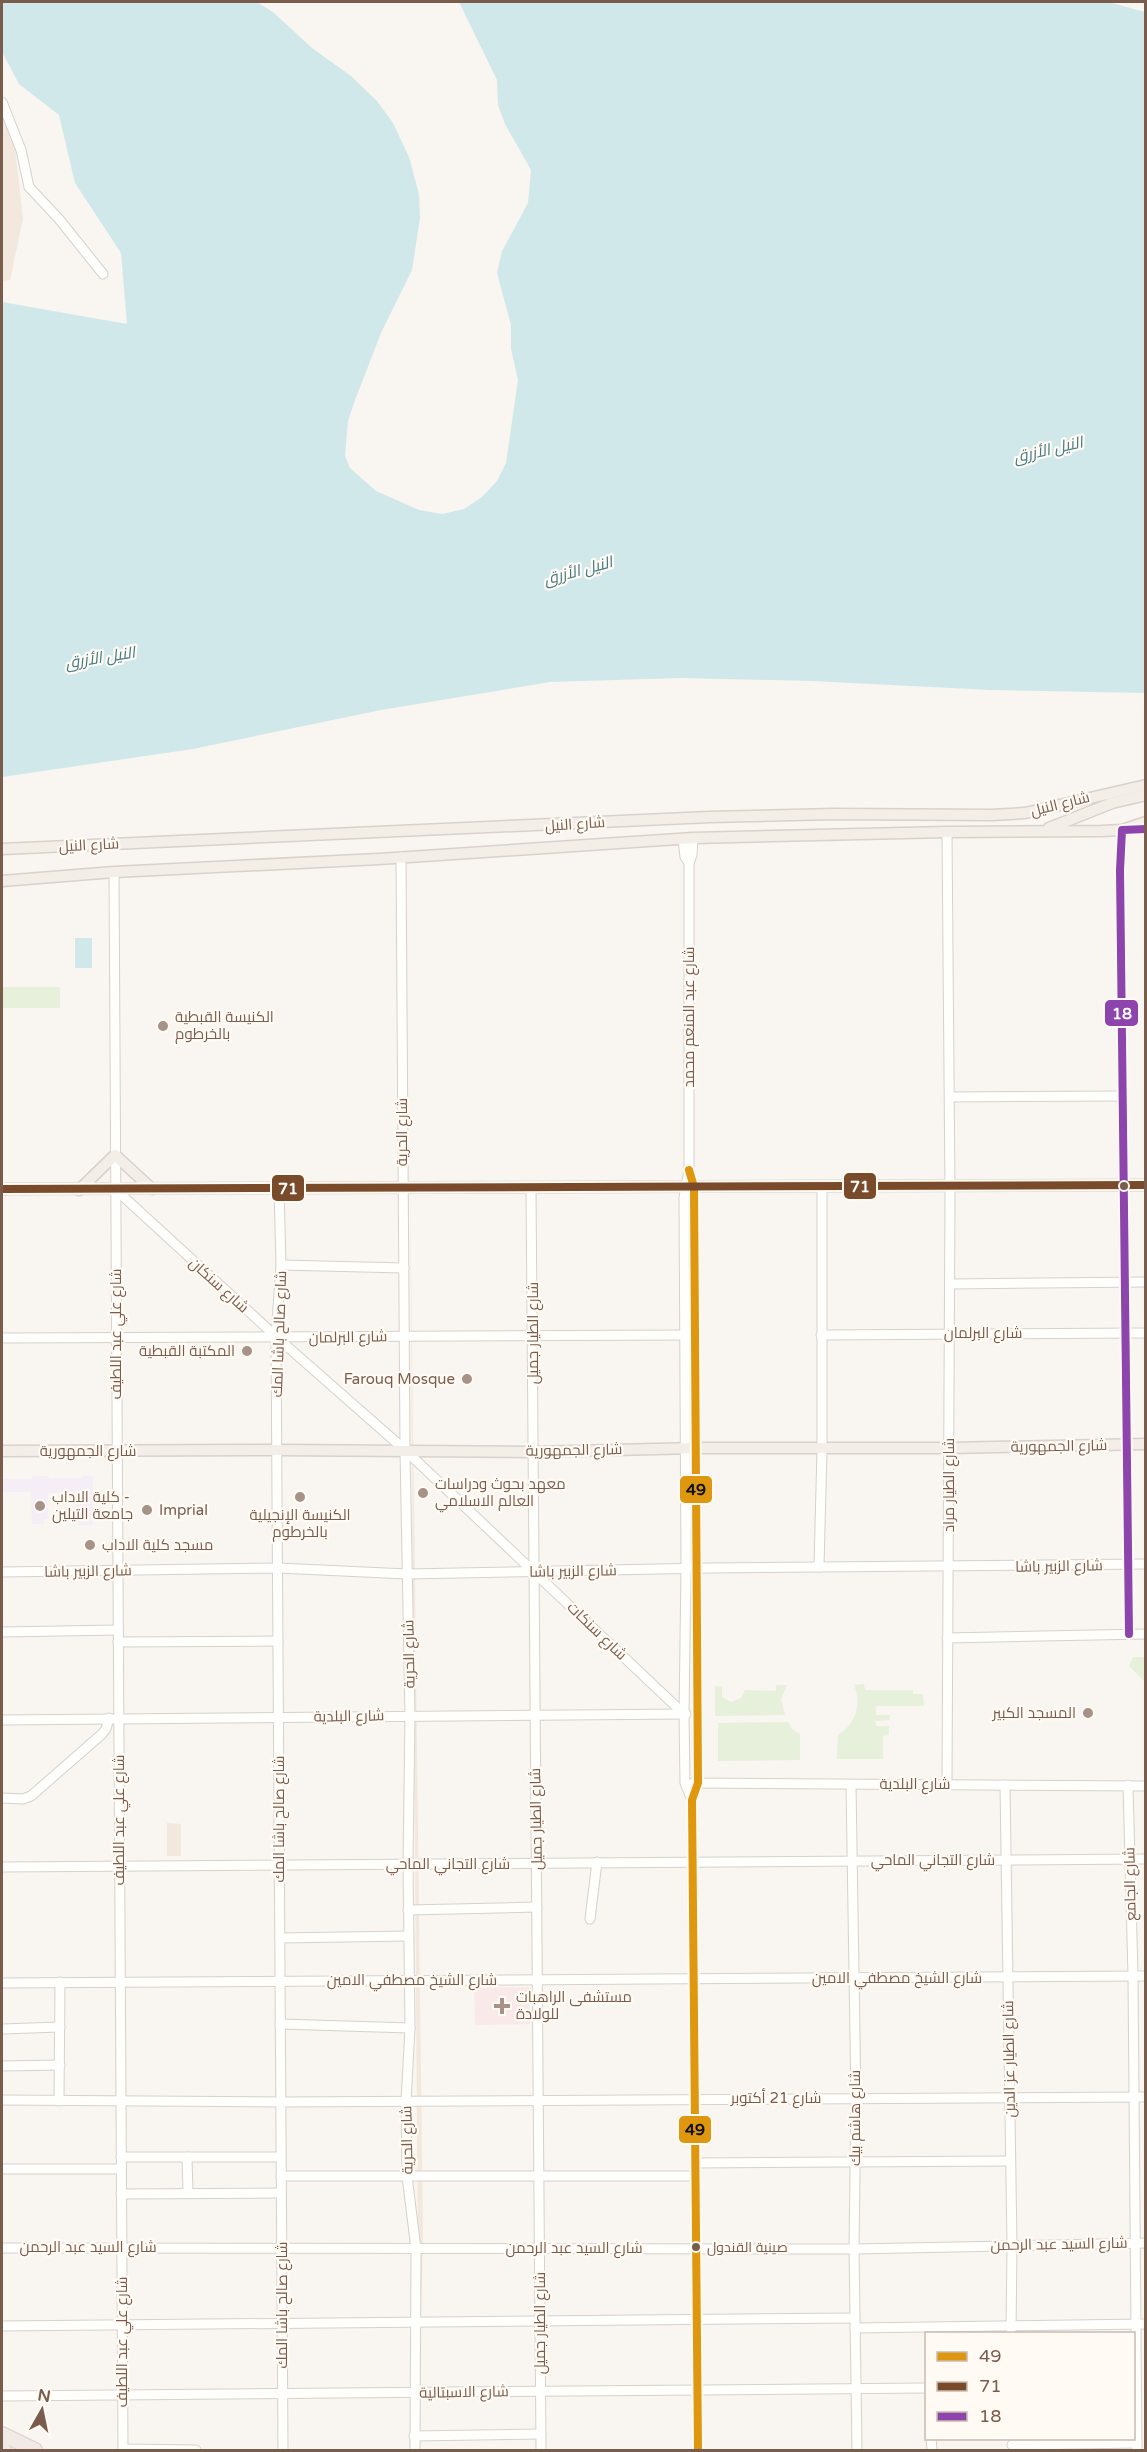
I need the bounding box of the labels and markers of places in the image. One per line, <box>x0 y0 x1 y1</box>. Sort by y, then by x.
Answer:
place label: الكنيسة القبطية بالخرطوم <box>175 1008 274 1044</box>
marker: الكنيسة القبطية بالخرطوم <box>156 1019 170 1033</box>
unlabelled marker <box>1118 1180 1130 1192</box>
place label: المكتبة القبطية <box>139 1342 235 1360</box>
marker: المكتبة القبطية <box>240 1344 254 1358</box>
place label: Farouq Mosque <box>344 1370 455 1388</box>
marker: Farouq Mosque <box>460 1372 474 1386</box>
place label: معهد بحوث ودراسات العالم الاسلامي <box>435 1475 566 1513</box>
marker: معهد بحوث ودراسات العالم الاسلامي <box>416 1486 430 1500</box>
place label: كلية الاداب - جامعة التيلين <box>52 1488 133 1524</box>
marker: الكنيسة الإنجيلية بالخرطوم <box>293 1490 307 1504</box>
marker: كلية الاداب - جامعة التيلين <box>33 1499 47 1513</box>
place label: Imprial <box>159 1501 208 1519</box>
marker: Imprial <box>140 1503 154 1517</box>
place label: الكنيسة الإنجيلية بالخرطوم <box>249 1506 351 1542</box>
place label: مسجد كلية الاداب <box>102 1536 213 1554</box>
marker: مسجد كلية الاداب <box>83 1538 97 1552</box>
place label: المسجد الكبير <box>991 1704 1076 1722</box>
marker: المسجد الكبير <box>1081 1706 1095 1720</box>
place label: مستشفى الراهبات للولادة <box>516 1988 632 2023</box>
marker: مستشفى الراهبات للولادة <box>493 1997 511 2015</box>
place label: صينية القندول <box>707 2239 788 2256</box>
marker: صينية القندول <box>690 2241 702 2253</box>

